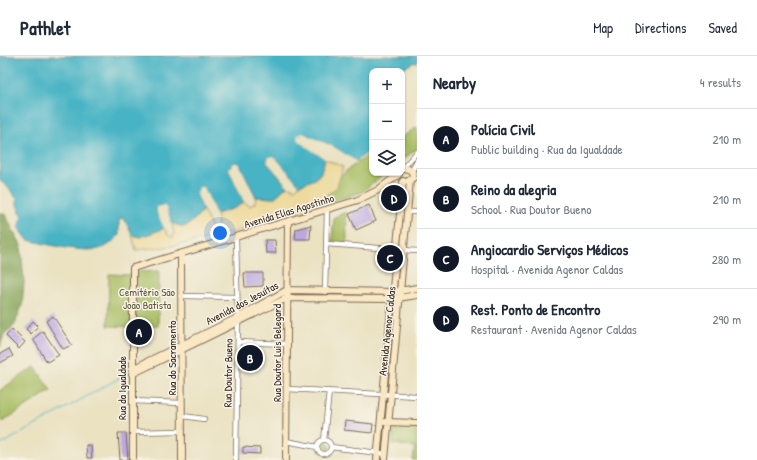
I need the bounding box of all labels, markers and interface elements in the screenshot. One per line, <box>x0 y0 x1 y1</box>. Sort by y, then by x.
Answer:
text: Pathlet <box>20 15 70 41</box>
text: Map <box>593 18 613 37</box>
text: Directions <box>635 18 686 37</box>
text: Saved <box>708 18 737 37</box>
map controls <box>369 68 405 176</box>
button: + <box>369 68 405 104</box>
text: Nearby <box>433 71 476 94</box>
text: 4 results <box>700 73 741 91</box>
button: − <box>369 104 405 140</box>
text: Polícia Civil <box>471 119 535 140</box>
text: A <box>443 130 449 148</box>
text: 210 m <box>713 130 741 148</box>
button: layers <box>369 140 405 176</box>
text: Public building · Rua da Igualdade <box>471 140 623 158</box>
text: Reino da alegria <box>471 179 556 200</box>
pin: D <box>381 183 407 213</box>
text: B <box>443 190 449 208</box>
text: 210 m <box>713 190 741 208</box>
street label: Avenida Elias Agostinho <box>242 191 336 231</box>
text: School · Rua Doutor Bueno <box>471 200 592 218</box>
your location <box>210 223 230 243</box>
text: Angiocardio Serviços Médicos <box>471 239 628 260</box>
pin: C <box>377 243 403 273</box>
text: C <box>442 250 450 268</box>
text: 280 m <box>712 250 741 268</box>
text: Hospital · Avenida Agenor Caldas <box>471 260 623 278</box>
street label: Avenida dos Jesuítas <box>203 278 281 328</box>
park label: Cemitério São João Batista <box>119 285 176 312</box>
street label: Avenida Agenor Caldas <box>375 286 399 376</box>
text: Rest. Ponto de Encontro <box>471 299 600 320</box>
street label: Rua Doutor Luis Belegard <box>270 303 284 402</box>
text: D <box>443 310 449 328</box>
text: 290 m <box>712 310 741 328</box>
pin: A <box>126 317 152 347</box>
street label: Rua do Sacramento <box>165 320 179 395</box>
text: Restaurant · Avenida Agenor Caldas <box>471 320 637 338</box>
street label: Rua Doutor Bueno <box>220 338 236 408</box>
pin: B <box>237 343 263 373</box>
street label: Rua da Igualdade <box>115 356 129 420</box>

